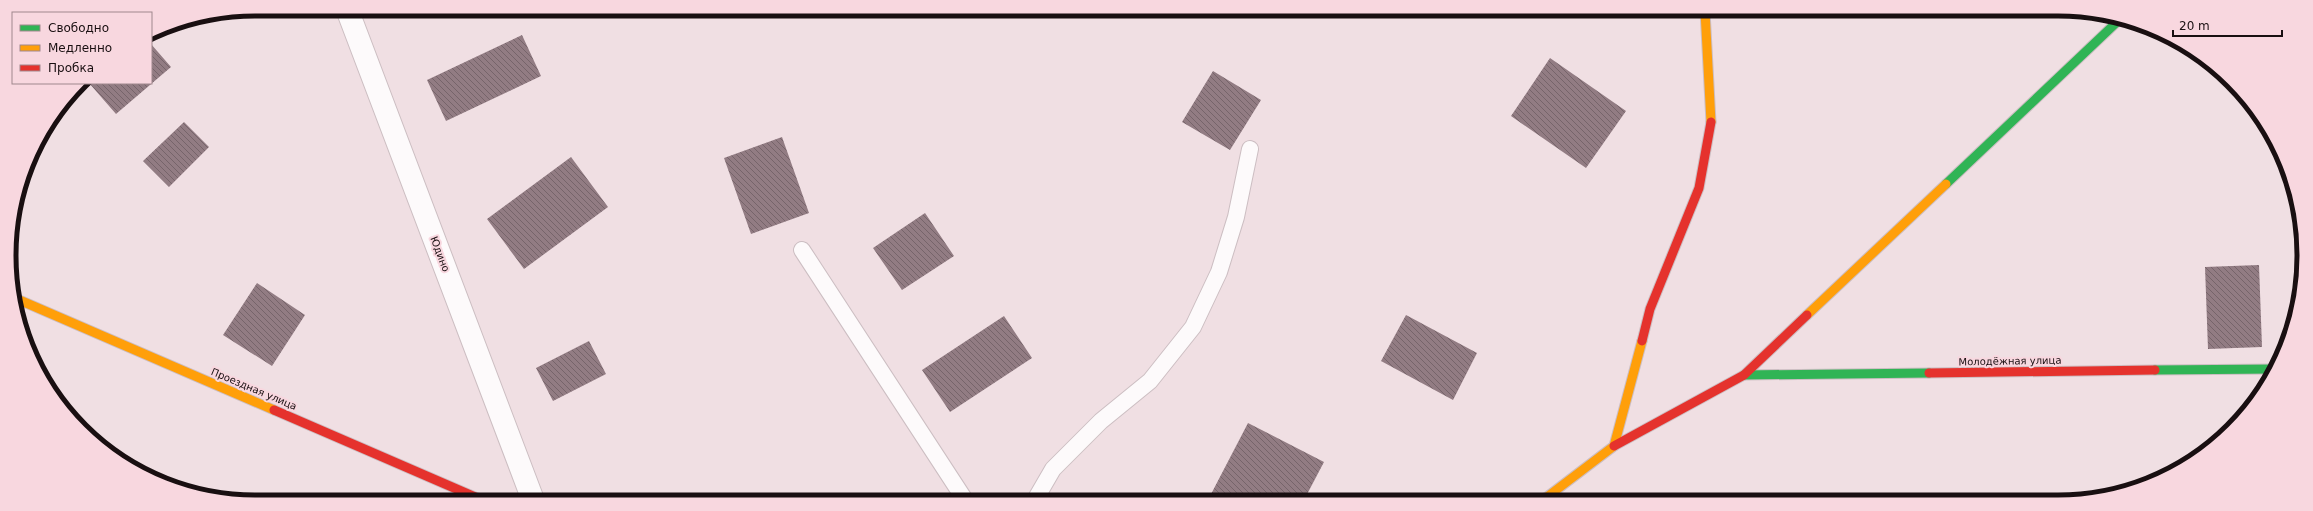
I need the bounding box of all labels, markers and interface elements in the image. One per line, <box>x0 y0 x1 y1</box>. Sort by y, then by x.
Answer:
legend <box>12 12 152 84</box>
scale bar <box>2173 12 2282 38</box>
text: 20 m <box>2179 19 2210 33</box>
text: Свободно <box>48 21 109 35</box>
text: Медленно <box>48 41 112 55</box>
text: Пробка <box>48 61 94 75</box>
street label: Юдино <box>428 235 452 273</box>
street label: Молодёжная улица <box>1958 355 2062 367</box>
street label: Проездная улица <box>210 366 298 412</box>

